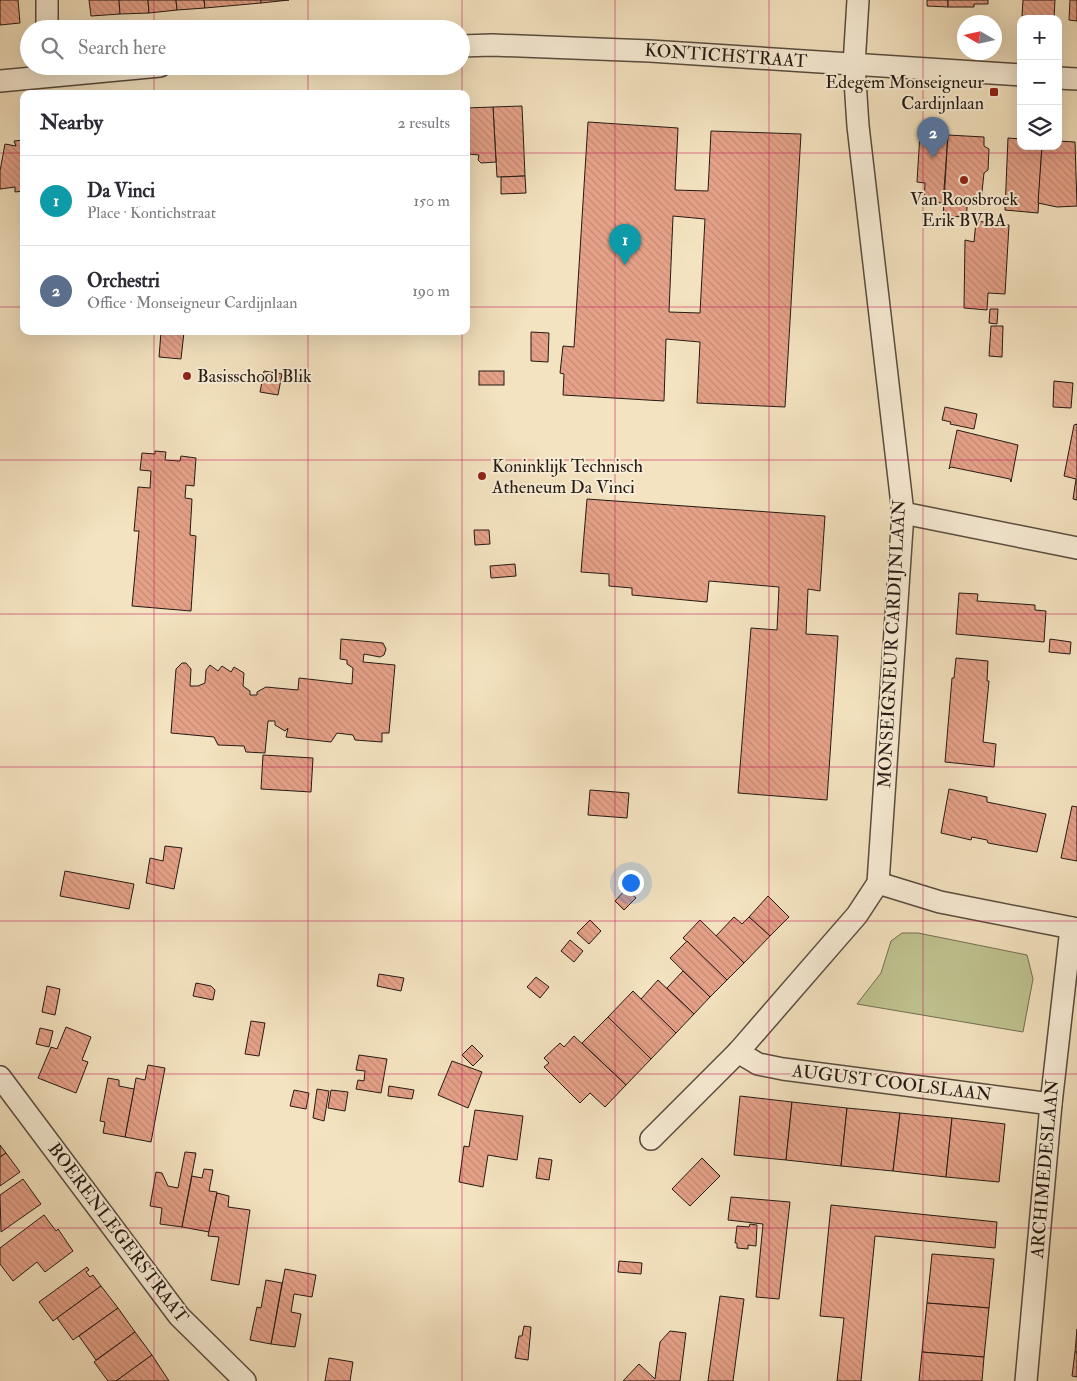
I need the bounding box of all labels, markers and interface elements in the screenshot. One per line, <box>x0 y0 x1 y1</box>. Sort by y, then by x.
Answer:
north arrow <box>957 15 1002 60</box>
map controls <box>1017 15 1062 150</box>
button: + <box>1017 15 1062 60</box>
search box <box>20 20 470 75</box>
icon: search <box>38 34 66 62</box>
text: Search here <box>78 36 166 60</box>
street label: KONTICHSTRAAT <box>644 39 809 73</box>
button: − <box>1017 60 1062 105</box>
place label: Edegem Monseigneur Cardijnlaan <box>825 71 984 115</box>
marker: Edegem Monseigneur Cardijnlaan <box>988 86 1000 98</box>
button: layers <box>1017 105 1062 150</box>
text: Nearby <box>40 109 103 136</box>
text: 2 results <box>397 113 450 133</box>
pin: 2 <box>917 117 949 158</box>
marker: Van Roosbroek Erik BVBA <box>958 174 970 186</box>
text: Da Vinci <box>87 179 155 203</box>
place label: Van Roosbroek Erik BVBA <box>910 188 1018 232</box>
text: 1 <box>53 191 59 211</box>
text: 150 m <box>413 191 450 211</box>
text: Place · Kontichstraat <box>87 203 216 223</box>
pin: 1 <box>609 224 641 265</box>
text: Orchestri <box>87 269 160 293</box>
text: 2 <box>52 281 60 301</box>
text: 190 m <box>412 281 450 301</box>
text: Office · Monseigneur Cardijnlaan <box>87 293 298 313</box>
place label: Basisschool Blik <box>197 365 312 388</box>
marker: Basisschool Blik <box>181 370 193 382</box>
place label: Koninklijk Technisch Atheneum Da Vinci <box>491 455 644 499</box>
marker: Koninklijk Technisch Atheneum Da Vinci <box>476 470 488 482</box>
street label: MONSEIGNEUR CARDIJNLAAN <box>873 499 911 789</box>
your location <box>618 870 644 896</box>
street label: AUGUST COOLSLAAN <box>790 1059 993 1107</box>
street label: ARCHIMEDESLAAN <box>1026 1079 1064 1260</box>
street label: BOERENLEGERSTRAAT <box>43 1138 194 1328</box>

